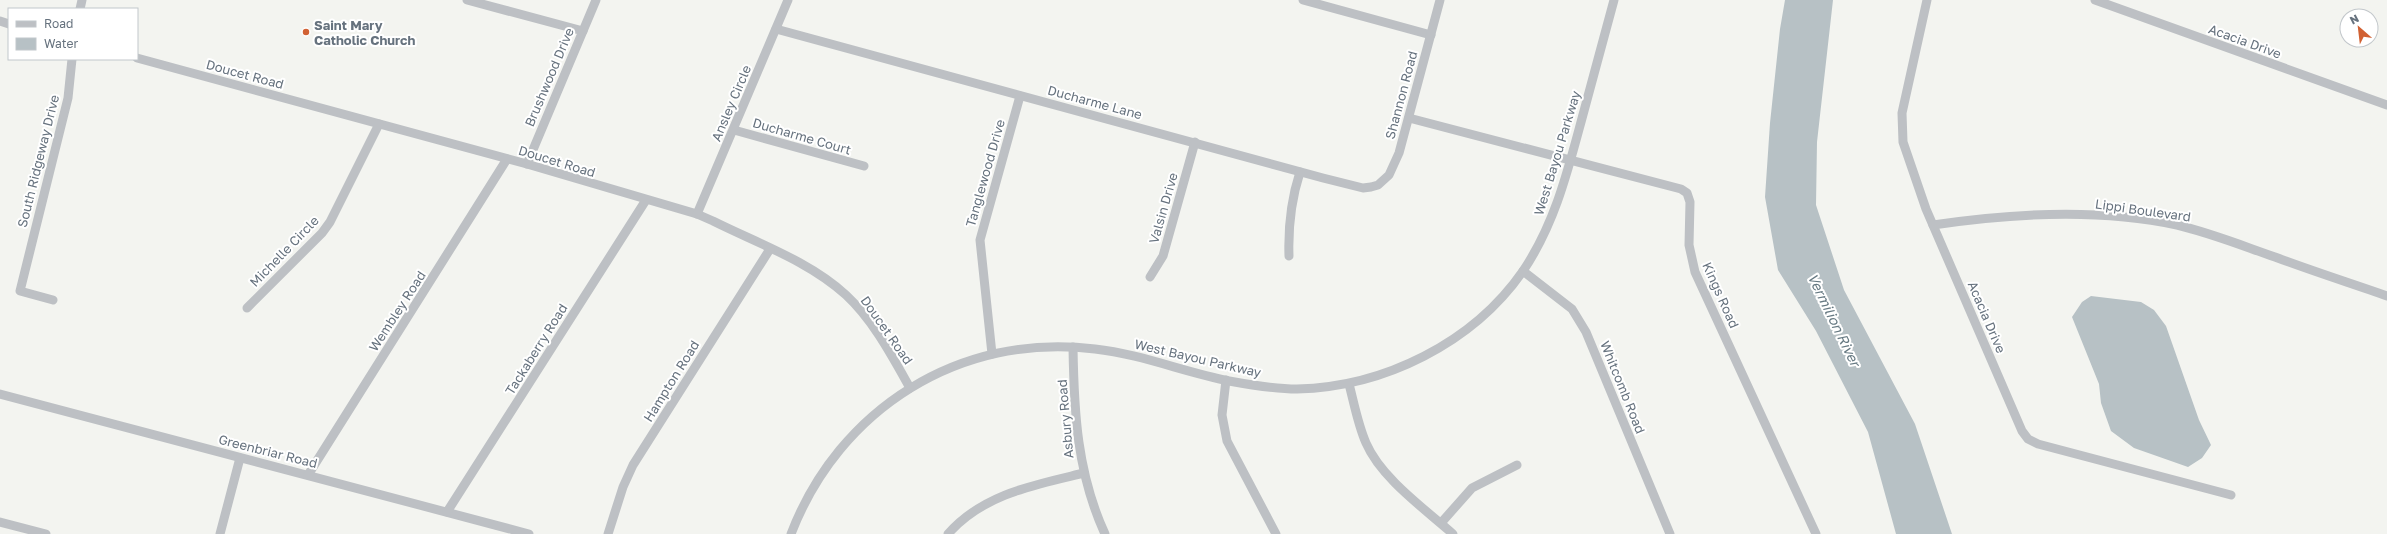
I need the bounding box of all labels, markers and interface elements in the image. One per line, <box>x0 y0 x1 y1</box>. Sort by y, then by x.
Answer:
legend <box>8 8 138 60</box>
north arrow <box>2339 8 2379 48</box>
text: N <box>2347 11 2361 26</box>
text: Road <box>44 16 73 31</box>
place label: Saint Mary Catholic Church <box>314 17 415 48</box>
street label: Acacia Drive <box>2206 20 2284 62</box>
street label: Brushwood Drive <box>521 25 577 129</box>
marker: Saint Mary Catholic Church <box>301 27 311 37</box>
text: Water <box>44 36 78 51</box>
street label: Shannon Road <box>1382 49 1420 141</box>
street label: Doucet Road <box>204 56 286 92</box>
street label: Ansley Circle <box>708 62 754 144</box>
street label: Ducharme Lane <box>1046 82 1144 122</box>
street label: West Bayou Parkway <box>1530 88 1584 217</box>
street label: South Ridgeway Drive <box>14 93 62 229</box>
street label: Ducharme Court <box>751 114 853 158</box>
street label: Tanglewood Drive <box>962 117 1008 229</box>
street label: Doucet Road <box>517 142 597 180</box>
street label: Valsin Drive <box>1145 171 1181 245</box>
street label: Lippi Boulevard <box>2094 195 2192 225</box>
street label: Michelle Circle <box>246 212 322 290</box>
street label: Kings Road <box>1699 260 1743 330</box>
street label: Wembley Road <box>365 268 429 354</box>
water label: Vermilion River <box>1805 270 1865 371</box>
street label: Acacia Drive <box>1965 279 2009 355</box>
street label: Doucet Road <box>858 293 916 367</box>
street label: Tackaberry Road <box>502 301 570 397</box>
street label: West Bayou Parkway <box>1133 336 1264 381</box>
street label: Hampton Road <box>640 337 702 425</box>
street label: Whitcomb Road <box>1597 338 1649 436</box>
street label: Asbury Road <box>1054 379 1076 459</box>
street label: Greenbriar Road <box>217 431 319 471</box>

